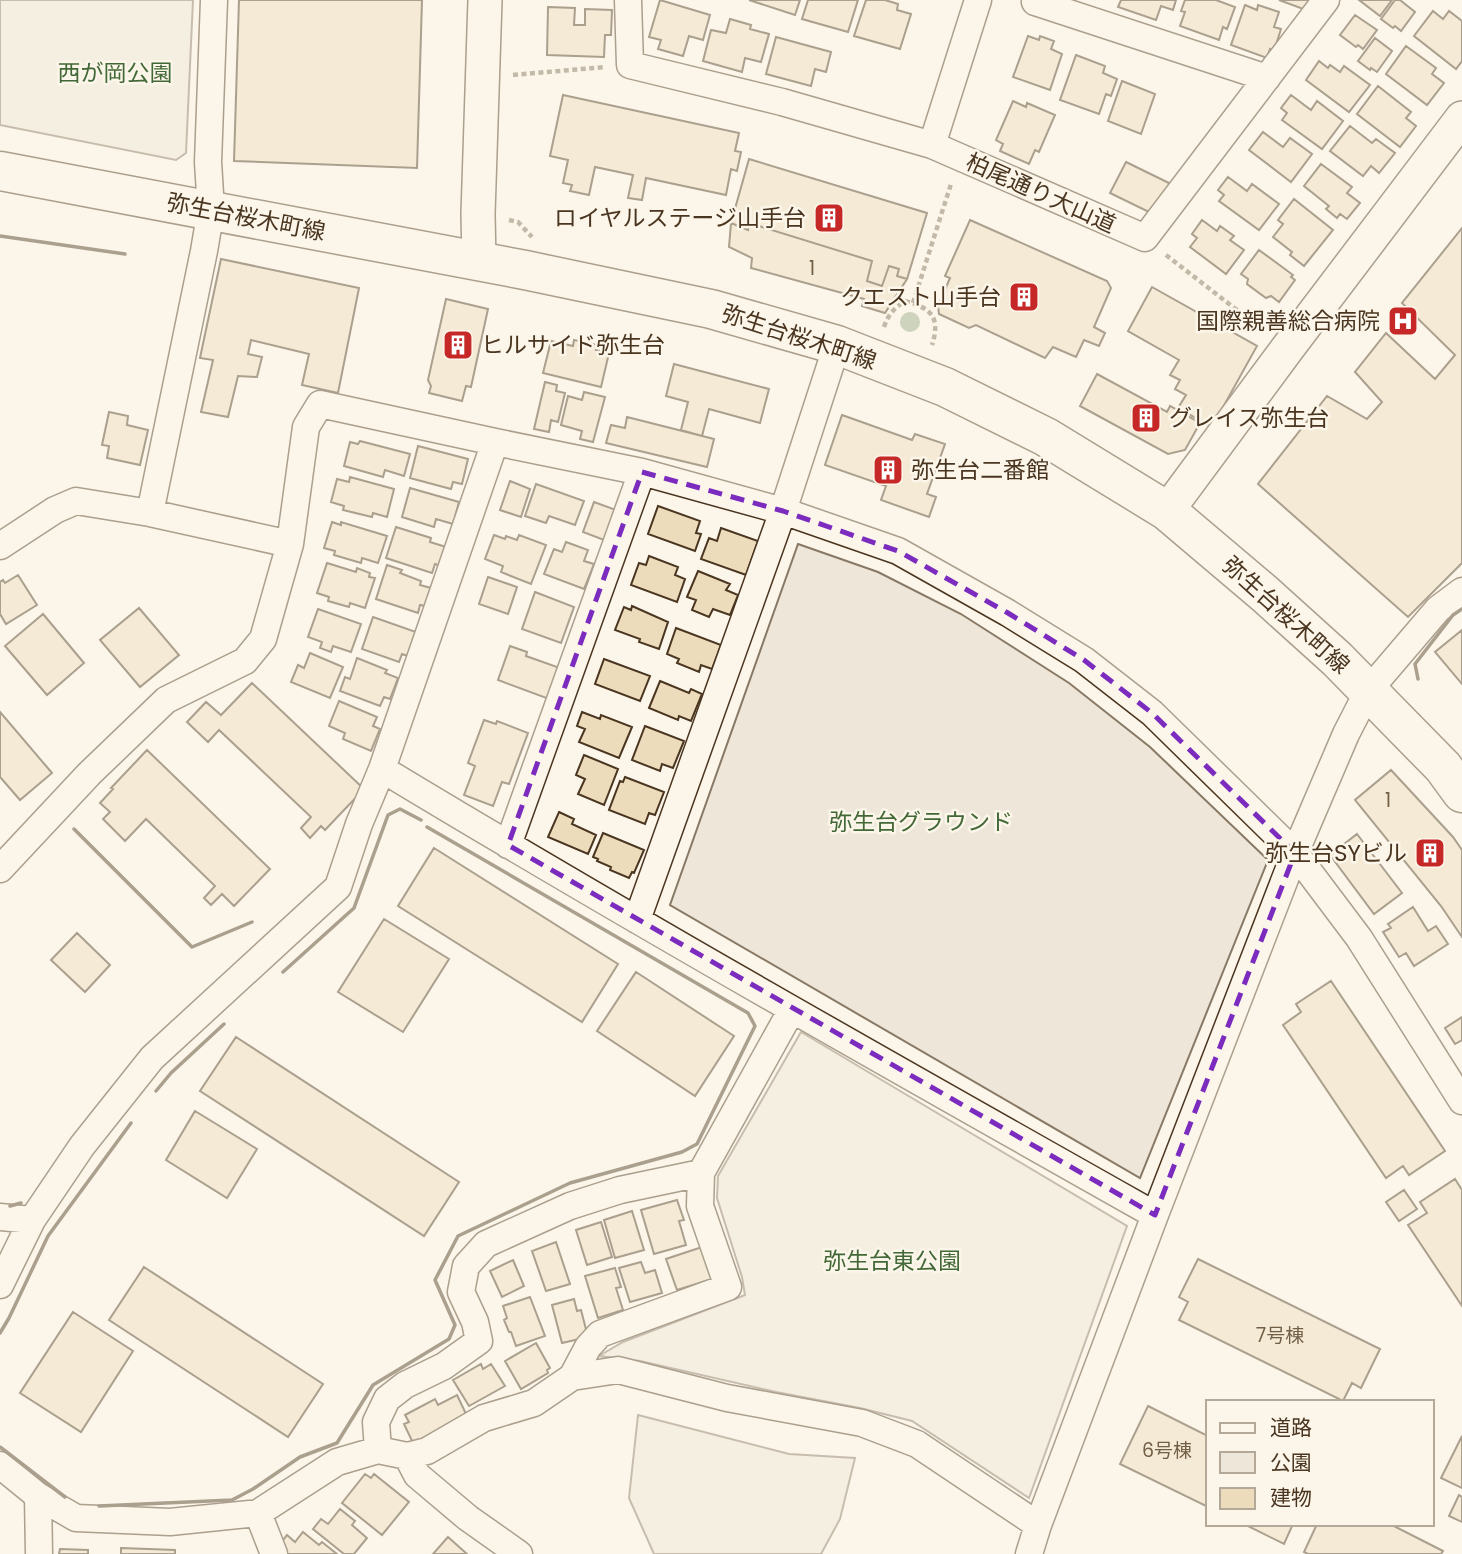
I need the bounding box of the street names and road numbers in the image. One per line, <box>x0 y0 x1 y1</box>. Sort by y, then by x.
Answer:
street label: 柏尾通り大山道 <box>961 146 1121 240</box>
street label: 弥生台桜木町線 <box>164 186 328 248</box>
street label: 弥生台桜木町線 <box>717 297 881 377</box>
street label: 弥生台桜木町線 <box>1215 549 1357 681</box>

